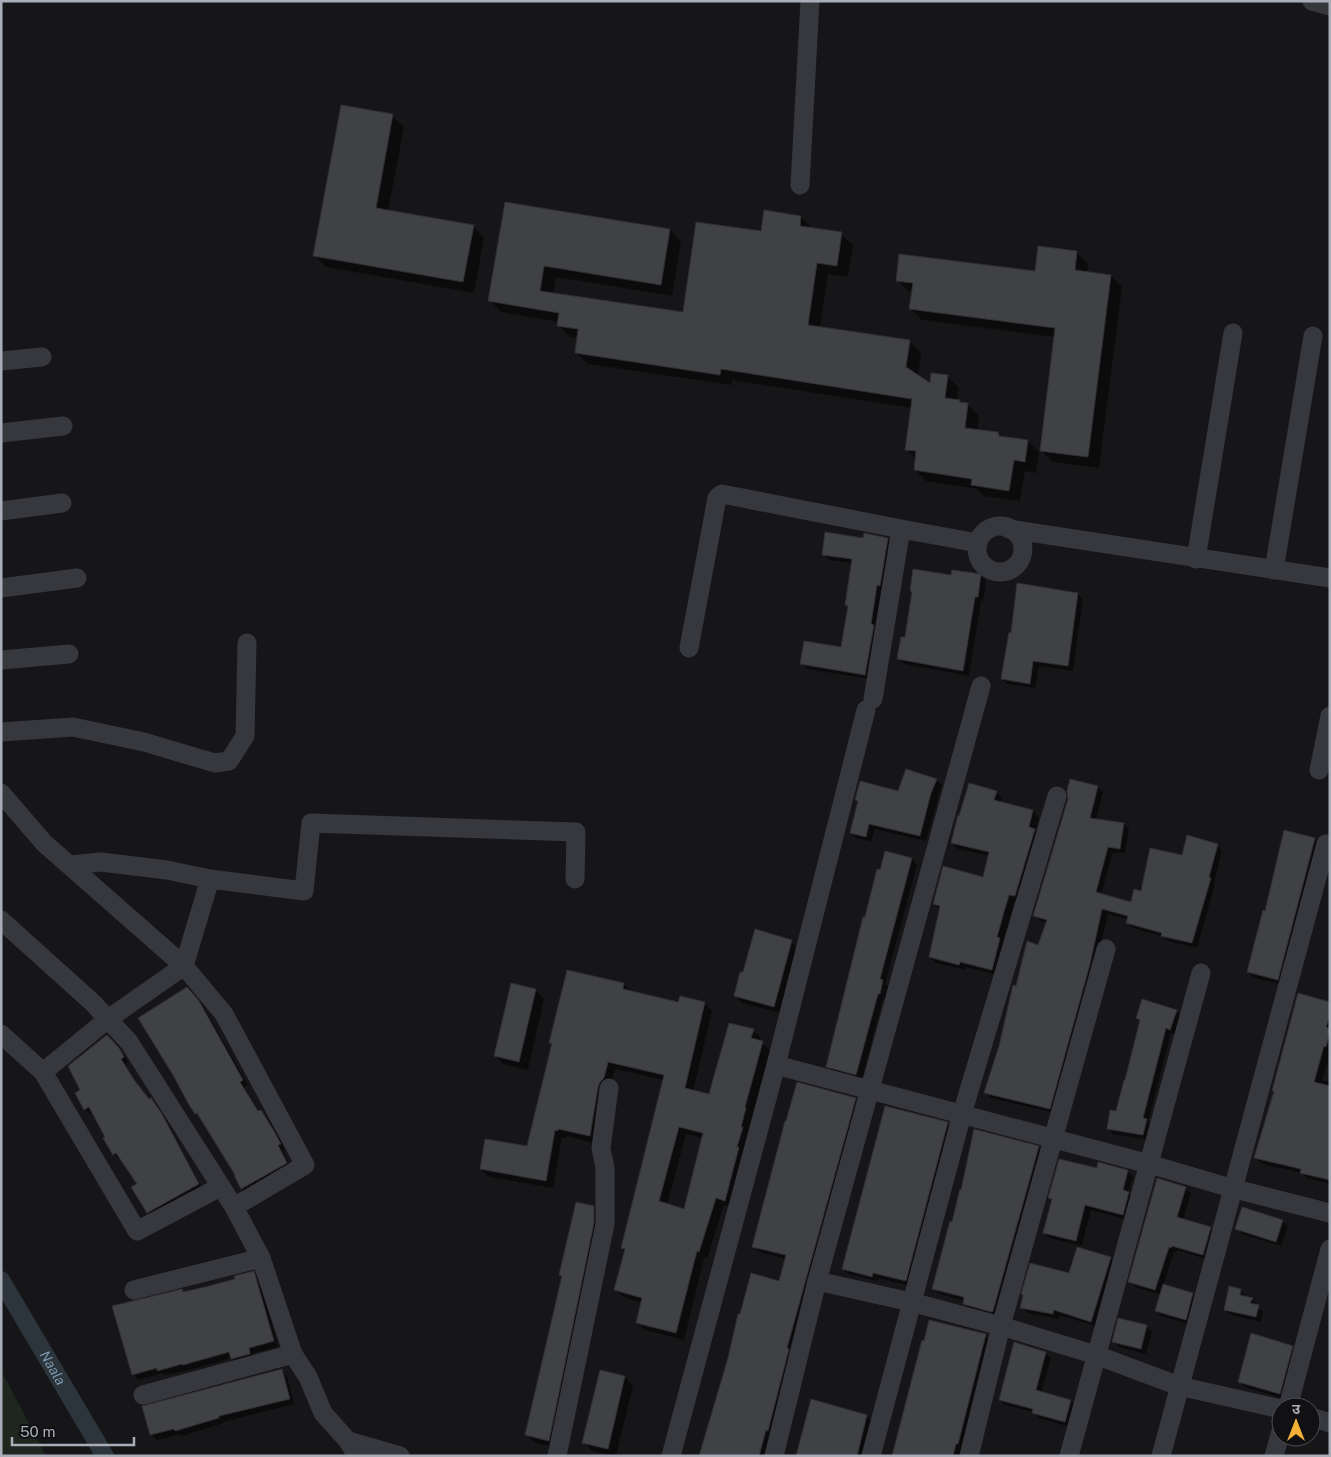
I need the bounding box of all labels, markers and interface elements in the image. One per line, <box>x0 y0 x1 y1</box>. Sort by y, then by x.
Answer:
water label: Naala <box>37 1348 69 1388</box>
north arrow <box>1271 1397 1321 1447</box>
text: उ <box>1292 1401 1301 1417</box>
scale bar <box>12 1414 135 1446</box>
text: 50 m <box>20 1423 55 1440</box>

